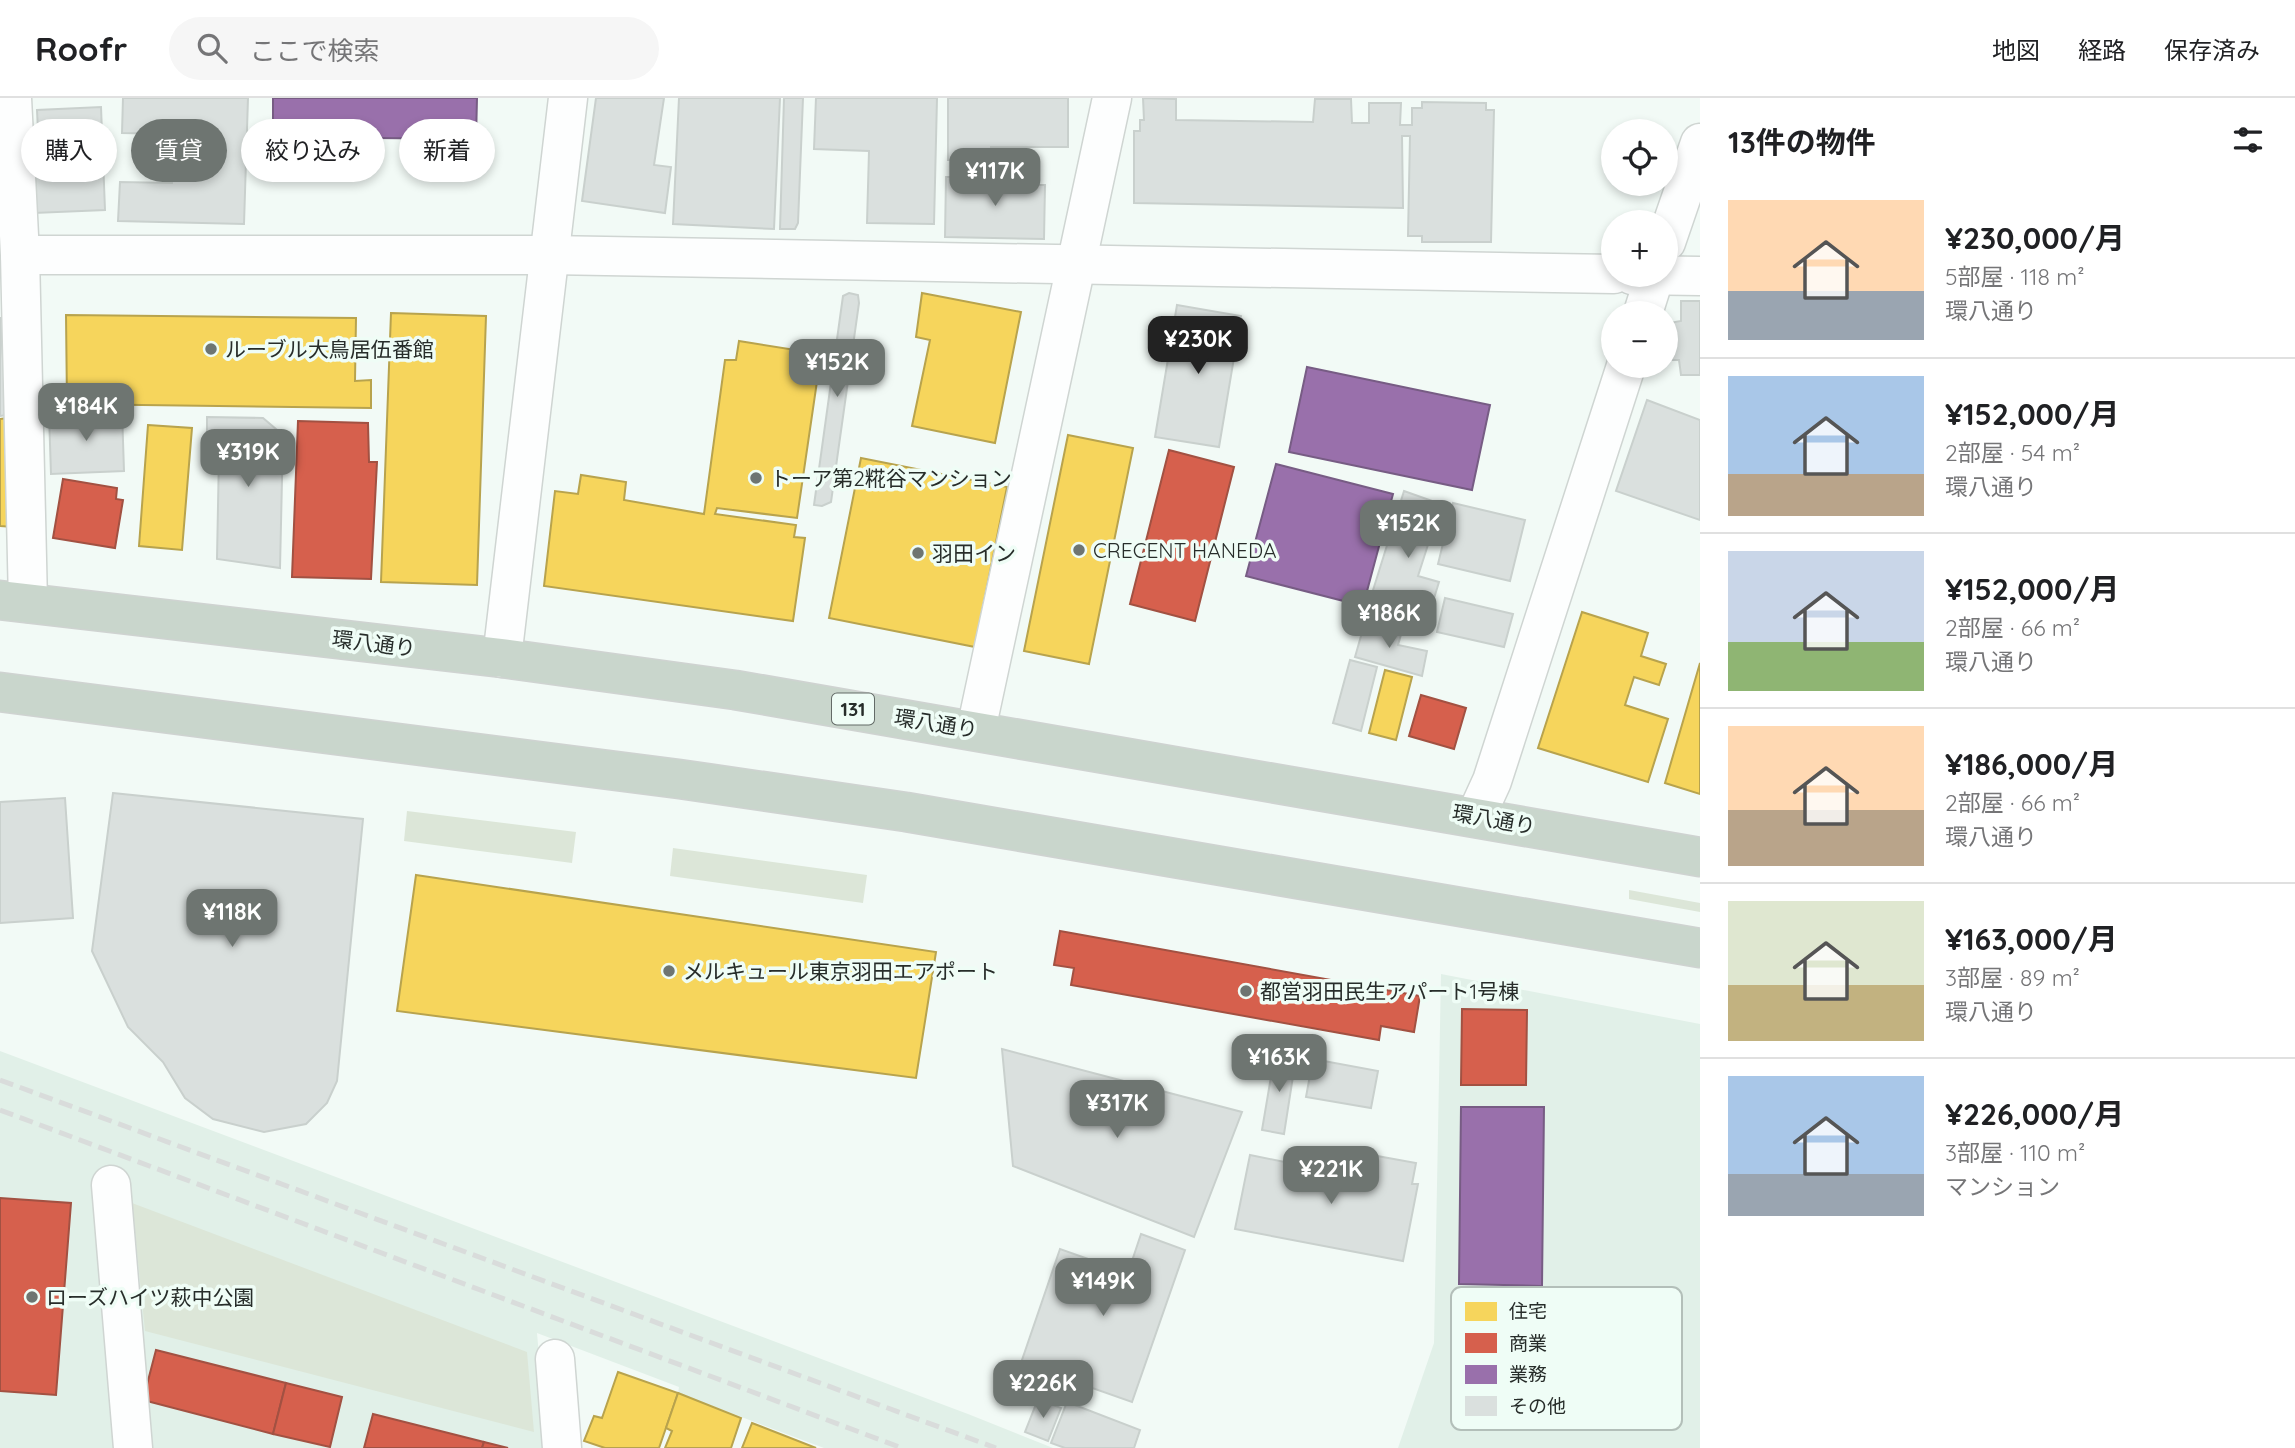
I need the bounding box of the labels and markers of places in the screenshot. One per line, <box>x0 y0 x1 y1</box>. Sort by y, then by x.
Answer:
pin: ¥117K <box>946 148 1044 208</box>
pin: ¥230K <box>1149 316 1247 376</box>
place label: ルーブル大鳥居伍番館 <box>225 336 434 362</box>
pin: ¥152K <box>788 340 886 399</box>
marker: ルーブル大鳥居伍番館 <box>203 341 219 357</box>
pin: ¥184K <box>37 384 135 443</box>
pin: ¥319K <box>199 430 297 489</box>
place label: トーア第2糀谷マンション <box>770 465 1012 491</box>
marker: トーア第2糀谷マンション <box>748 470 764 486</box>
pin: ¥152K <box>1359 500 1457 560</box>
place label: CRECENT HANEDA <box>1093 537 1277 563</box>
place label: 羽田イン <box>932 540 1016 566</box>
marker: CRECENT HANEDA <box>1071 542 1087 558</box>
marker: 羽田イン <box>910 545 926 561</box>
pin: ¥186K <box>1340 590 1438 650</box>
pin: ¥118K <box>183 890 281 949</box>
place label: メルキュール東京羽田エアポート <box>683 958 998 984</box>
marker: メルキュール東京羽田エアポート <box>661 963 677 979</box>
place label: 都営羽田民生アパート1号棟 <box>1260 978 1519 1004</box>
marker: 都営羽田民生アパート1号棟 <box>1238 983 1254 999</box>
pin: ¥163K <box>1230 1034 1328 1094</box>
pin: ¥317K <box>1068 1080 1166 1140</box>
pin: ¥221K <box>1282 1146 1380 1206</box>
pin: ¥149K <box>1054 1258 1152 1318</box>
place label: ローズハイツ萩中公園 <box>46 1284 255 1310</box>
marker: ローズハイツ萩中公園 <box>24 1289 40 1305</box>
pin: ¥226K <box>994 1360 1092 1420</box>

